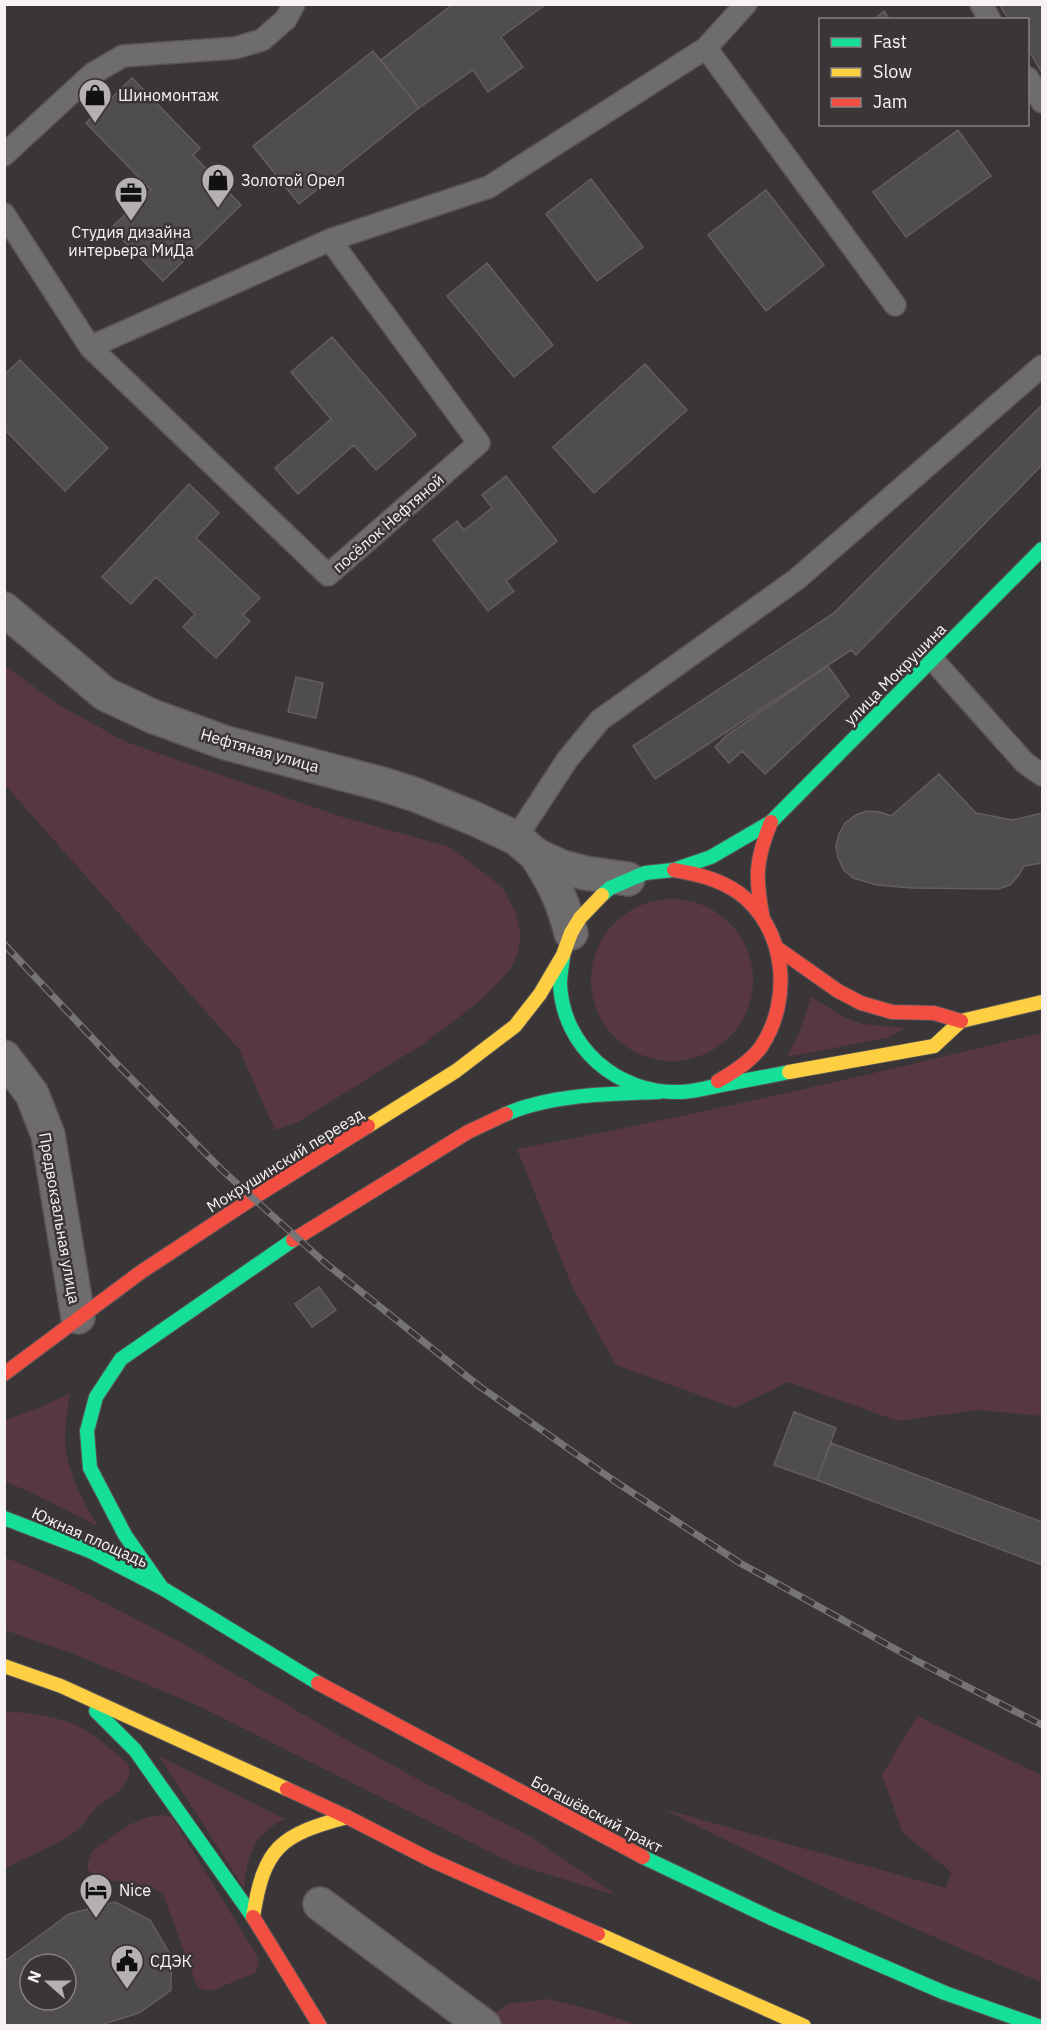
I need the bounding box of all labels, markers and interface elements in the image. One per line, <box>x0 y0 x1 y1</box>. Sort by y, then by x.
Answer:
legend <box>819 18 1029 126</box>
text: Fast <box>873 30 907 53</box>
text: Slow <box>873 60 912 83</box>
shop icon: Шиномонтаж <box>77 77 113 124</box>
place label: Шиномонтаж <box>118 85 219 105</box>
text: Jam <box>873 90 908 113</box>
shop icon: Золотой Орел <box>200 162 236 209</box>
place label: Золотой Орел <box>241 170 345 190</box>
office icon: Студия дизайна интерьера МиДа <box>113 175 149 222</box>
place label: Студия дизайна интерьера МиДа <box>68 222 194 260</box>
street label: посёлок Нефтяной <box>328 469 448 577</box>
street label: улица Мокрушина <box>840 618 951 729</box>
street label: Нефтяная улица <box>198 724 322 777</box>
street label: Мокрушинский переезд <box>203 1103 368 1217</box>
street label: Предвокзальная улица <box>35 1131 85 1306</box>
street label: Южная площадь <box>29 1502 151 1572</box>
street label: Богашёвский тракт <box>528 1771 667 1857</box>
hotel icon: Nice <box>78 1872 114 1919</box>
place label: Nice <box>119 1880 151 1900</box>
public building icon: СДЭК <box>109 1943 145 1990</box>
place label: СДЭК <box>150 1951 192 1971</box>
north arrow <box>18 1952 78 2012</box>
text: N <box>23 1968 45 1986</box>

